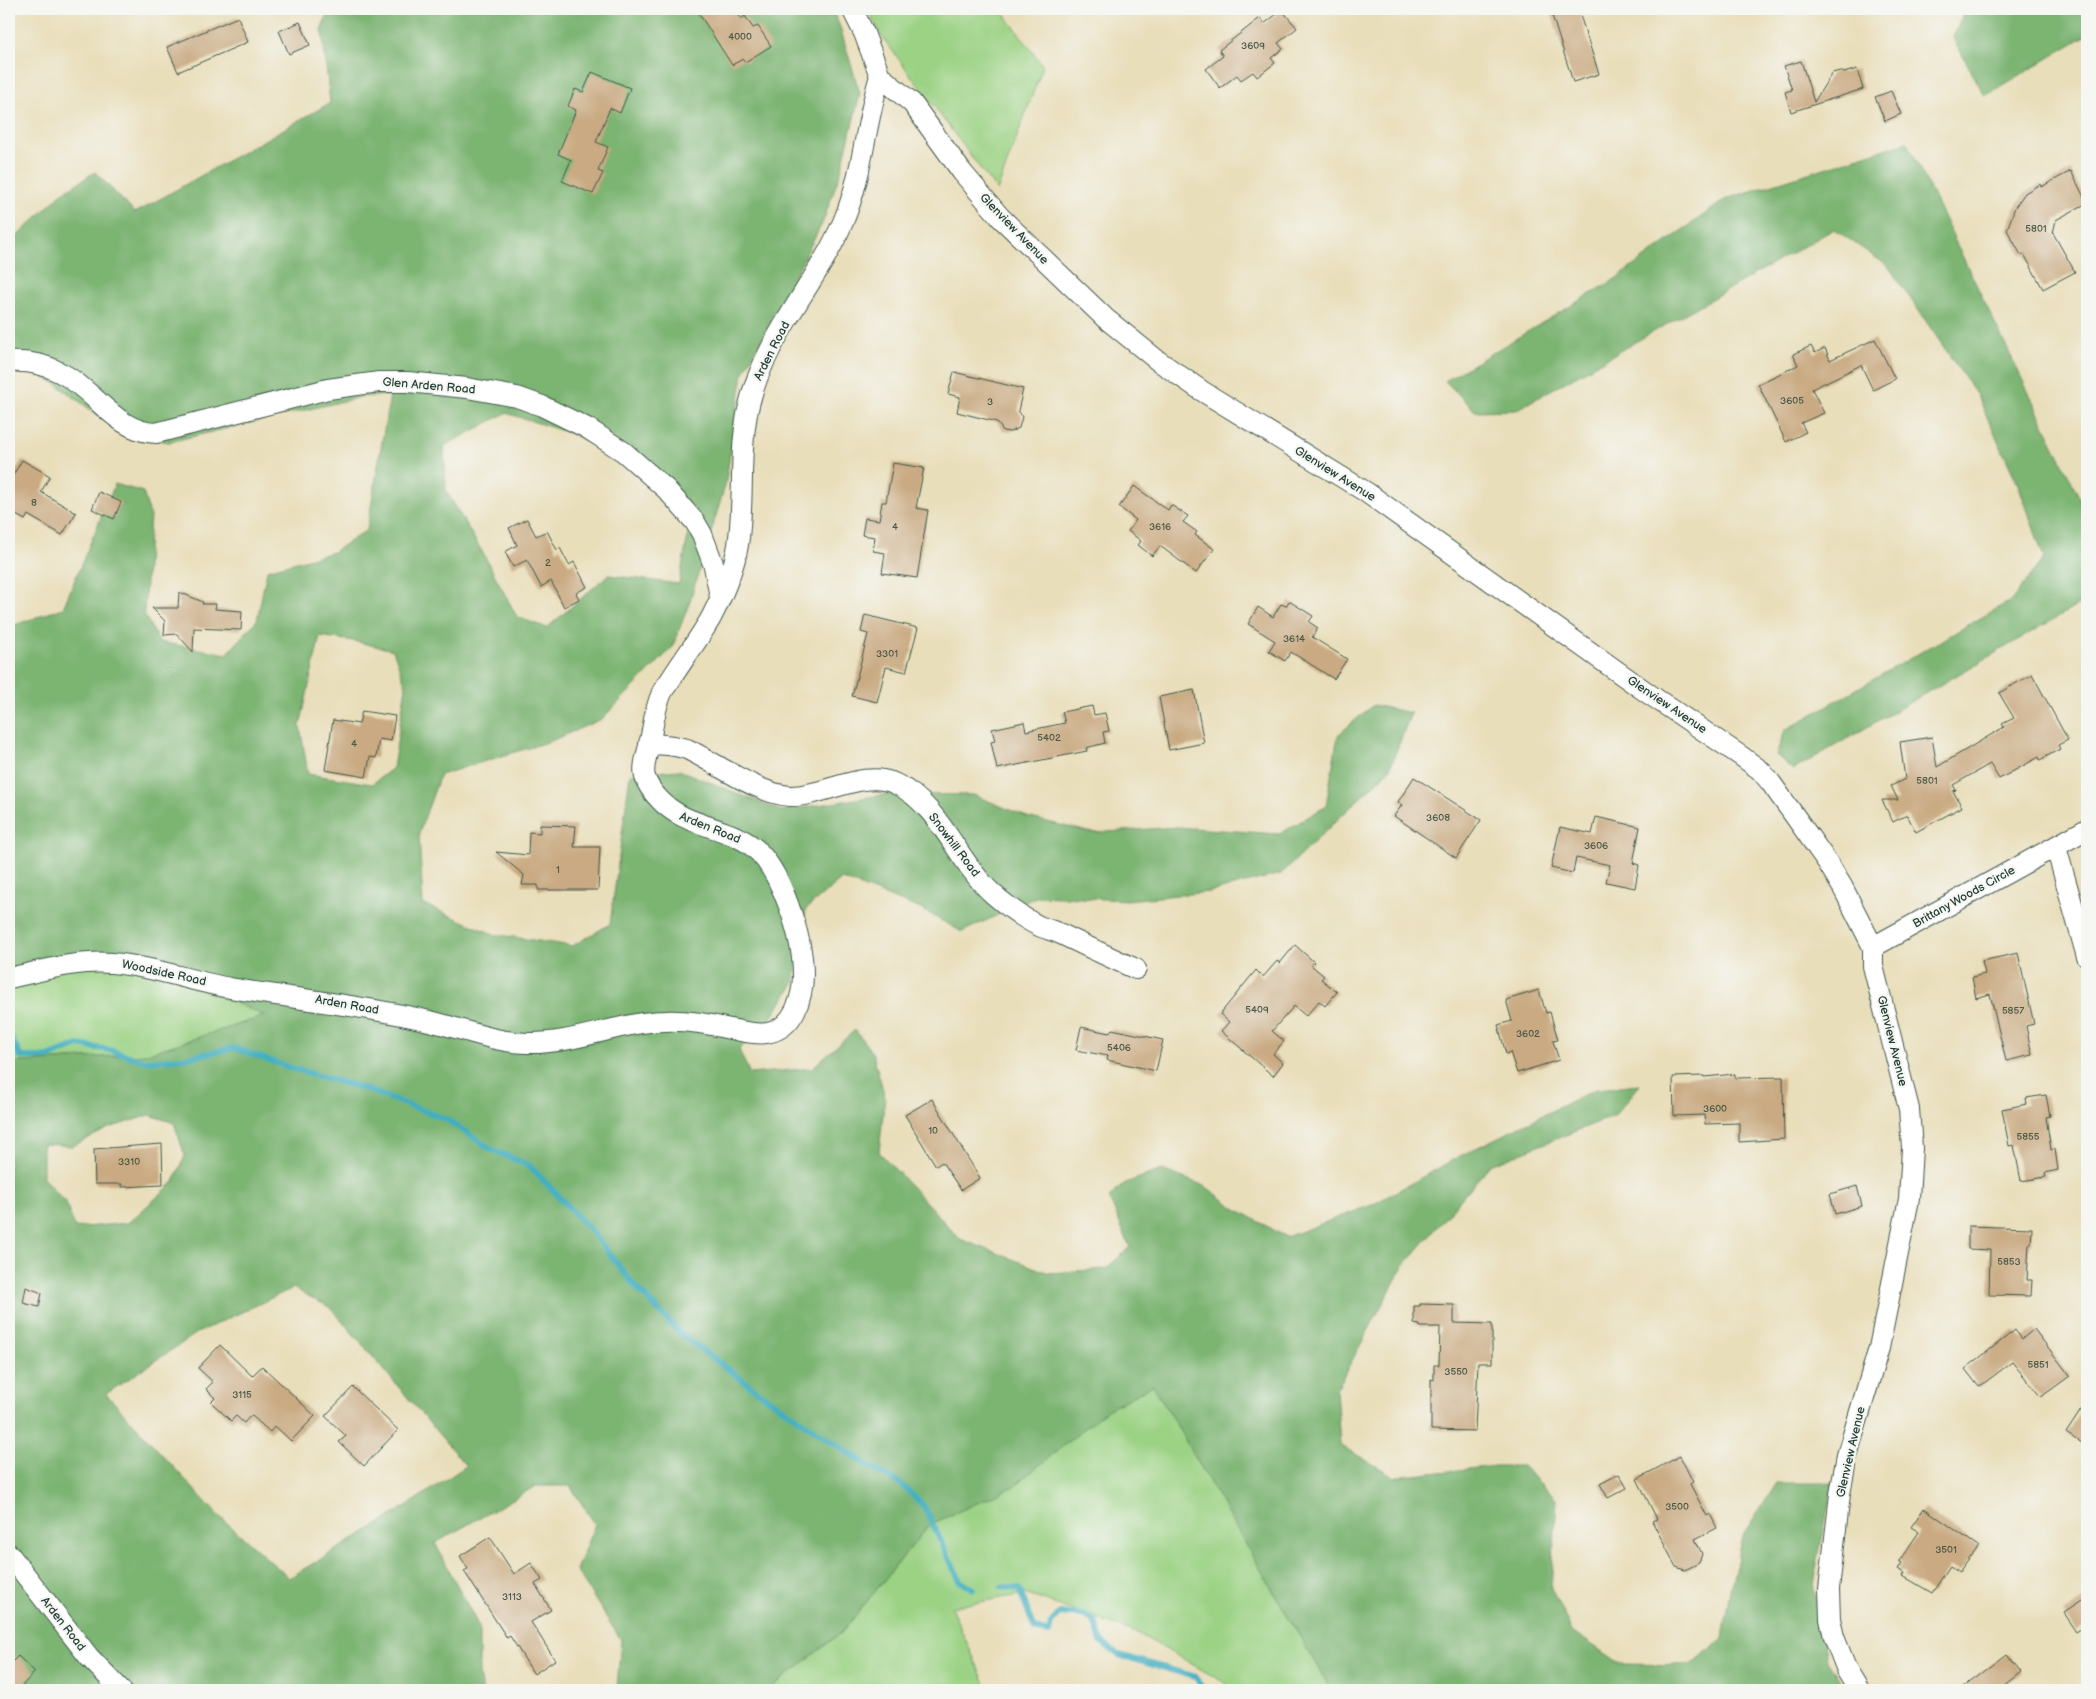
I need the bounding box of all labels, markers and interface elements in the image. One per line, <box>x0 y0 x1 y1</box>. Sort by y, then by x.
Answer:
house number: 4000 <box>728 31 752 43</box>
house number: 3609 <box>1241 40 1265 52</box>
street label: Glenview Avenue <box>976 190 1052 268</box>
house number: 5801 <box>2025 223 2047 235</box>
street label: Arden Road <box>751 319 793 383</box>
street label: Glen Arden Road <box>382 374 476 398</box>
house number: 3605 <box>1780 395 1804 407</box>
house number: 3 <box>987 396 993 408</box>
street label: Glenview Avenue <box>1292 443 1378 505</box>
house number: 8 <box>31 497 37 509</box>
house number: 4 <box>892 521 898 533</box>
house number: 3616 <box>1149 521 1171 533</box>
house number: 2 <box>545 557 551 569</box>
house number: 3614 <box>1283 633 1305 645</box>
house number: 3301 <box>876 648 898 660</box>
street label: Glenview Avenue <box>1624 673 1710 737</box>
house number: 5402 <box>1037 732 1061 744</box>
house number: 4 <box>351 738 357 750</box>
house number: 5801 <box>1916 775 1938 787</box>
street label: Arden Road <box>677 809 743 847</box>
street label: Snowhill Road <box>925 810 983 880</box>
house number: 3608 <box>1426 812 1450 824</box>
house number: 3606 <box>1584 840 1608 852</box>
street label: Brittany Woods Circle <box>1910 863 2018 931</box>
house number: 1 <box>556 864 560 876</box>
street label: Woodside Road <box>120 957 208 989</box>
street label: Arden Road <box>314 992 380 1018</box>
street label: Glenview Avenue <box>1874 994 1910 1088</box>
house number: 5409 <box>1245 1004 1269 1016</box>
house number: 5857 <box>2002 1005 2024 1017</box>
house number: 3602 <box>1516 1028 1540 1040</box>
house number: 5406 <box>1107 1042 1131 1054</box>
house number: 3600 <box>1703 1103 1727 1115</box>
house number: 10 <box>928 1125 938 1137</box>
house number: 5855 <box>2016 1131 2040 1143</box>
house number: 3310 <box>118 1156 140 1168</box>
house number: 5853 <box>1997 1256 2021 1268</box>
house number: 5851 <box>2027 1359 2049 1371</box>
house number: 3550 <box>1444 1366 1468 1378</box>
house number: 3115 <box>232 1389 252 1401</box>
street label: Glenview Avenue <box>1833 1405 1869 1499</box>
house number: 3500 <box>1665 1501 1689 1513</box>
house number: 3501 <box>1935 1544 1957 1556</box>
house number: 3113 <box>502 1591 522 1603</box>
street label: Arden Road <box>37 1594 89 1654</box>

